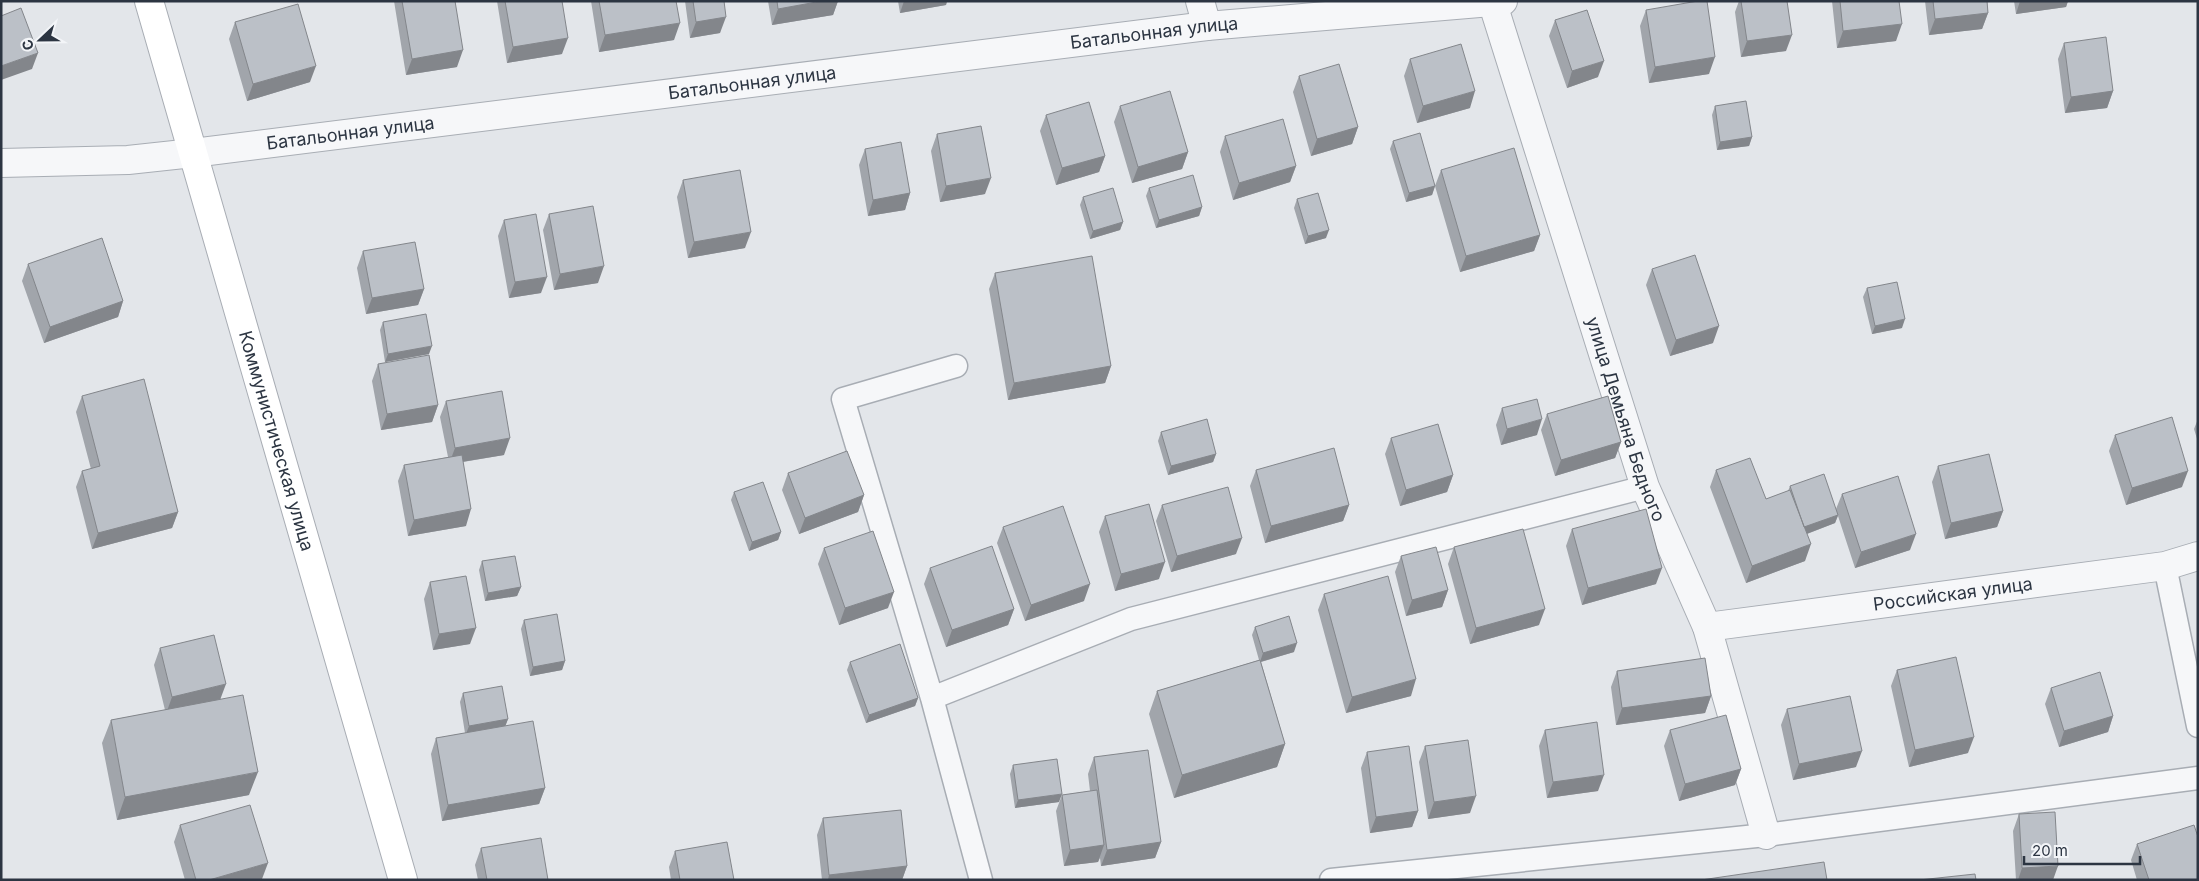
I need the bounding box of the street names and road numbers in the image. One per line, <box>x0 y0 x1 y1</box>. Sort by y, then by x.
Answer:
street label: Батальонная улица <box>1069 12 1239 53</box>
street label: Батальонная улица <box>667 62 837 103</box>
street label: Батальонная улица <box>265 112 436 154</box>
street label: улица Демьяна Бедного <box>1582 314 1670 525</box>
street label: Коммунистическая улица <box>235 328 318 553</box>
street label: Российская улица <box>1872 573 2034 615</box>

